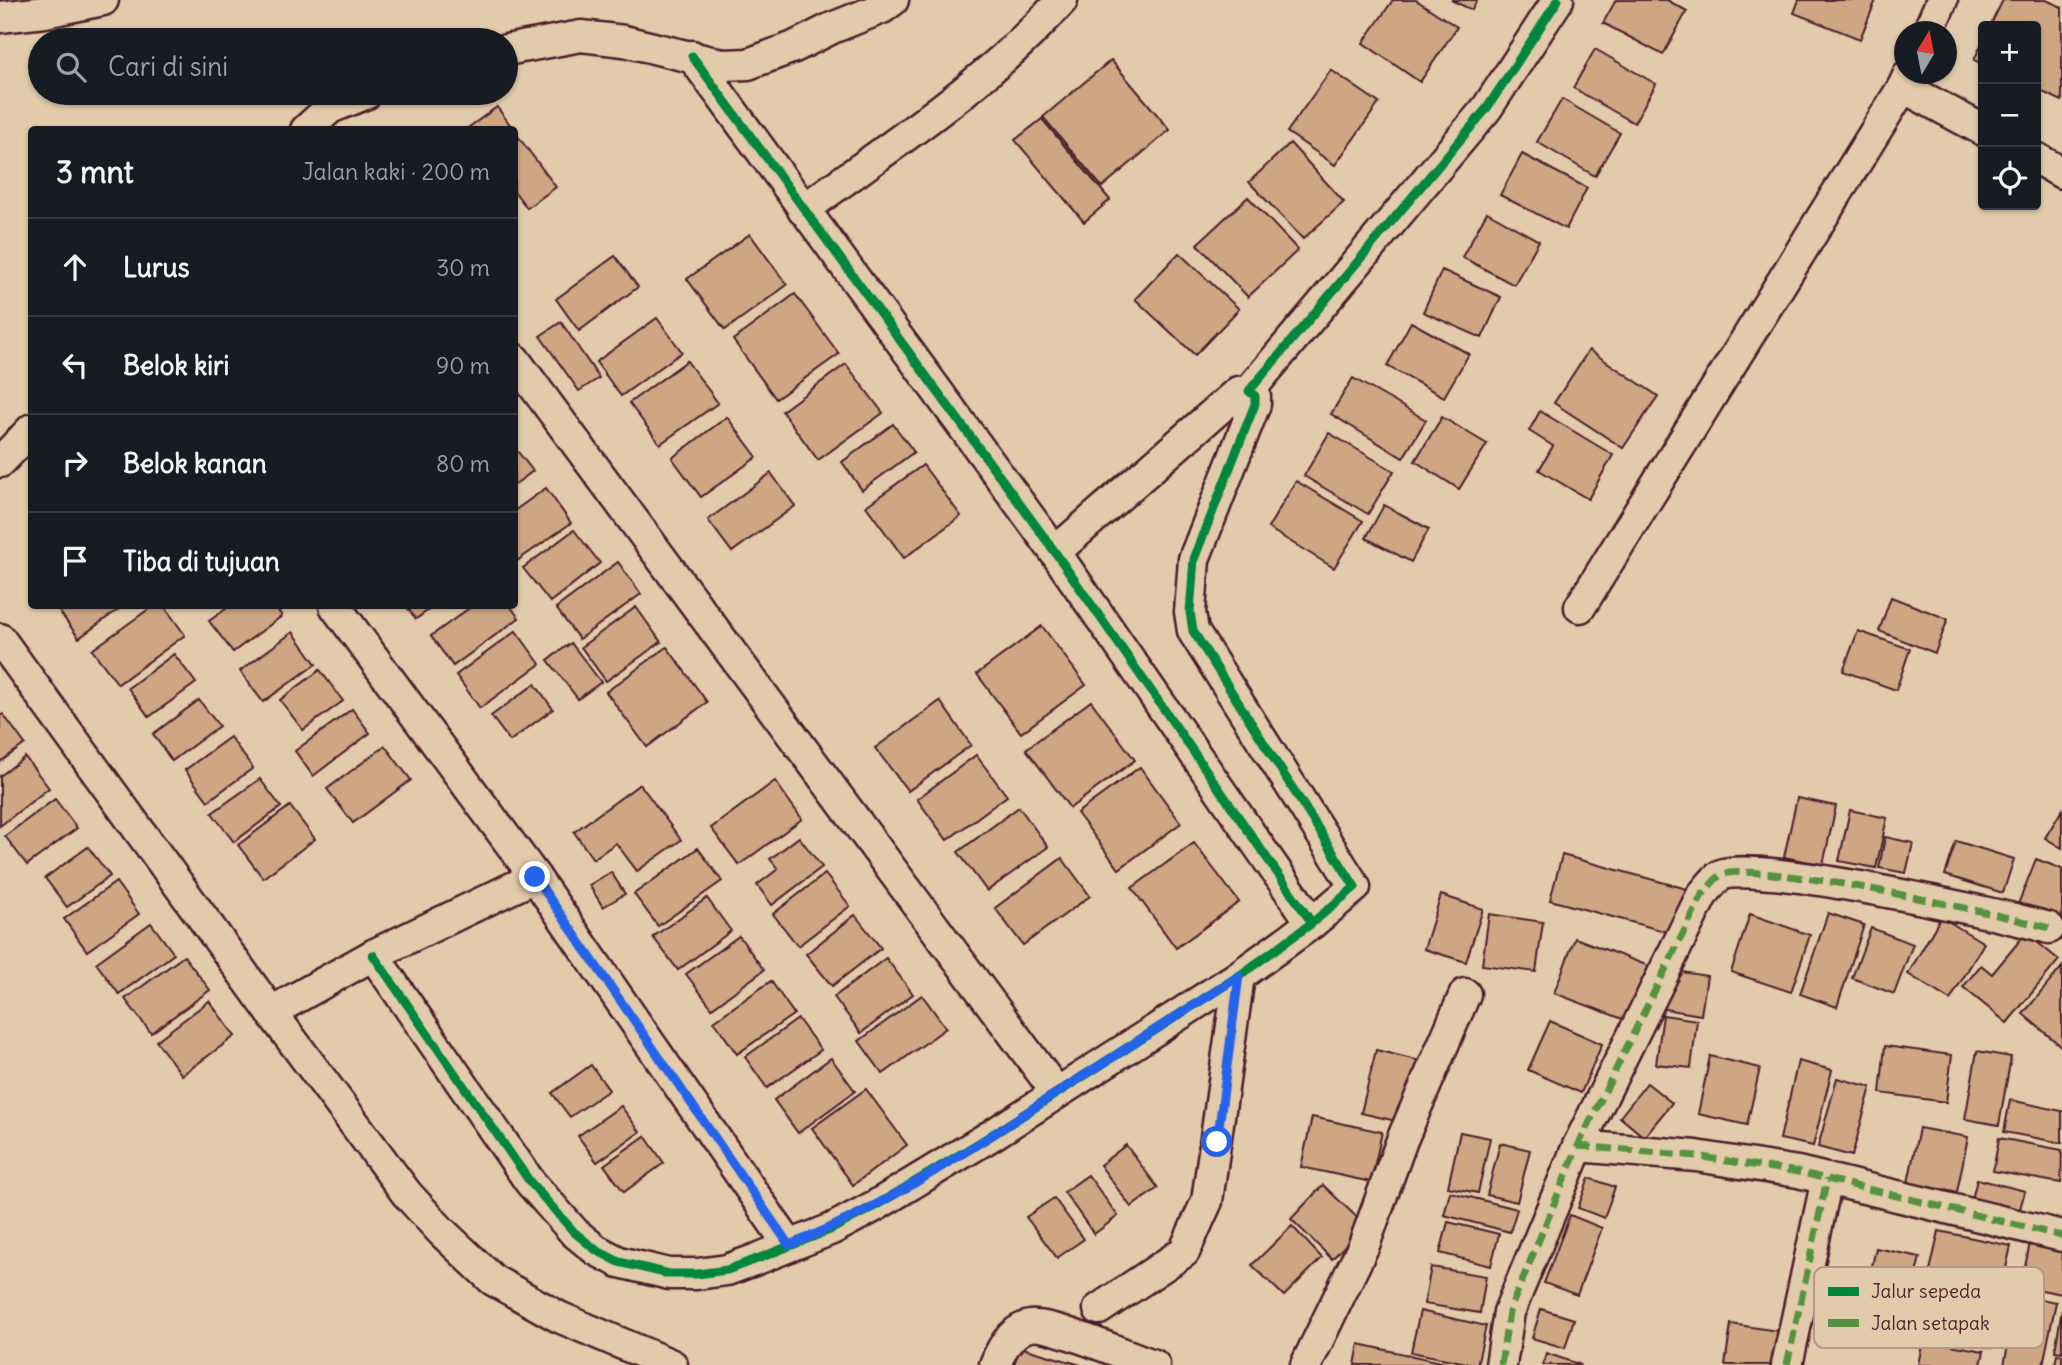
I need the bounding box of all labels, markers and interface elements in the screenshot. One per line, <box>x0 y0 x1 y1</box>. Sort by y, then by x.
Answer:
north arrow <box>1894 21 1957 84</box>
map controls <box>1978 21 2041 210</box>
button: + <box>1978 21 2041 84</box>
search box <box>28 28 518 105</box>
icon: search <box>52 48 90 86</box>
text: Cari di sini <box>108 50 228 83</box>
button: − <box>1978 84 2041 147</box>
button: locate <box>1978 147 2041 210</box>
text: 3 mnt <box>56 153 134 191</box>
text: Jalan kaki · 200 m <box>302 157 490 186</box>
icon: ahead <box>56 248 94 286</box>
text: Lurus <box>123 251 190 284</box>
text: 30 m <box>436 253 490 282</box>
icon: left <box>56 346 94 384</box>
text: Belok kiri <box>123 349 229 382</box>
text: 90 m <box>436 351 490 380</box>
icon: right <box>56 444 94 482</box>
text: Belok kanan <box>123 447 267 480</box>
text: 80 m <box>436 449 490 478</box>
icon: arrive <box>56 542 94 580</box>
text: Tiba di tujuan <box>123 545 280 578</box>
route end <box>519 861 550 892</box>
route start <box>1201 1126 1232 1157</box>
legend <box>1814 1267 2044 1348</box>
text: Jalur sepeda <box>1871 1279 1981 1303</box>
text: Jalan setapak <box>1871 1311 1990 1335</box>

